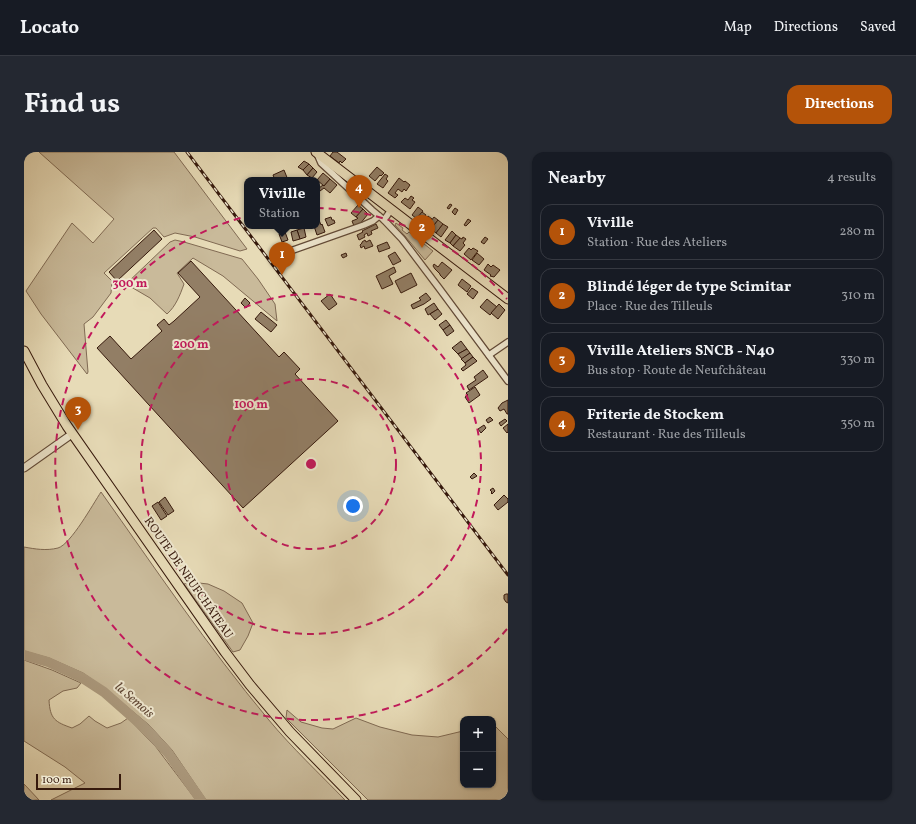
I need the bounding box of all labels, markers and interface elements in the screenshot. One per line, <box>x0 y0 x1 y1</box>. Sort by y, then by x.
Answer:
text: Locato <box>20 15 79 41</box>
text: Map <box>724 18 752 37</box>
text: Directions <box>774 18 838 37</box>
text: Saved <box>860 18 896 37</box>
text: Find us <box>24 85 120 124</box>
button: Directions <box>787 85 892 124</box>
text: Nearby <box>548 167 606 190</box>
text: 4 results <box>827 169 876 187</box>
pin: 4 <box>346 175 372 208</box>
popup <box>244 177 320 229</box>
text: Viville <box>259 184 305 205</box>
text: Station <box>259 205 300 223</box>
text: Viville <box>587 213 634 234</box>
pin: 2 <box>409 215 435 248</box>
text: 1 <box>559 223 565 241</box>
text: 280 m <box>839 223 875 241</box>
text: Station · Rue des Ateliers <box>587 234 727 252</box>
pin: 1 <box>269 242 295 275</box>
text: 300 m <box>113 276 148 292</box>
text: Blindé léger de type Scimitar <box>587 277 791 298</box>
text: 2 <box>559 287 565 305</box>
text: 310 m <box>841 287 875 305</box>
text: Place · Rue des Tilleuls <box>587 298 712 316</box>
text: 200 m <box>173 337 209 353</box>
text: Viville Ateliers SNCB - N40 <box>587 341 774 362</box>
text: 3 <box>559 351 565 369</box>
text: 330 m <box>840 351 875 369</box>
text: Bus stop · Route de Neufchâteau <box>587 362 766 380</box>
pin: 3 <box>65 397 91 430</box>
text: 100 m <box>234 397 268 413</box>
text: Friterie de Stockem <box>587 405 724 426</box>
text: 4 <box>558 415 566 433</box>
text: 350 m <box>840 415 875 433</box>
text: Restaurant · Rue des Tilleuls <box>587 426 746 444</box>
centre of rings <box>304 457 318 471</box>
your location <box>343 496 363 516</box>
street label: ROUTE DE NEUFCHÂTEAU <box>140 513 237 642</box>
water label: la Semois <box>111 679 158 723</box>
map controls <box>460 716 496 788</box>
button: + <box>460 716 496 752</box>
button: − <box>460 752 496 788</box>
scale bar <box>36 772 121 791</box>
text: 100 m <box>42 773 72 788</box>

